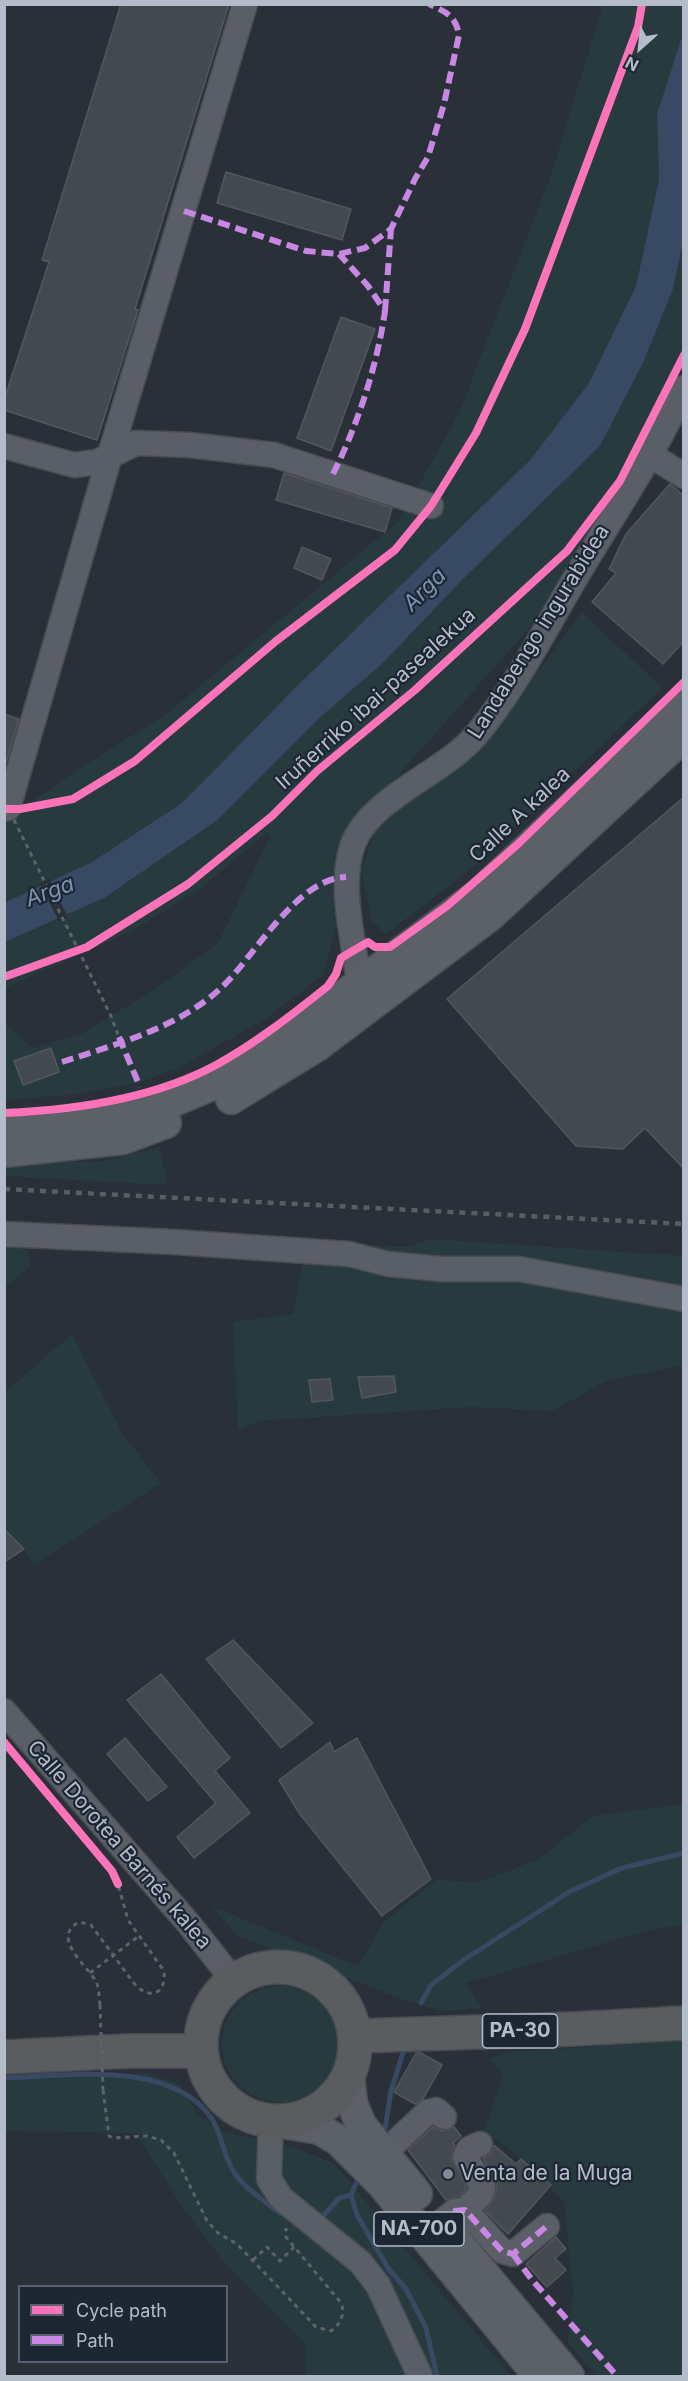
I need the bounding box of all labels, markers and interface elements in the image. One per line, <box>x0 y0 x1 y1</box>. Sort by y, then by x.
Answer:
north arrow <box>610 18 670 78</box>
text: N <box>622 52 642 76</box>
street label: Landabengo ingurabidea <box>463 521 615 743</box>
water label: Arga <box>398 563 452 617</box>
street label: Iruñerriko ibai-pasealekua <box>271 603 481 795</box>
street label: Calle A kalea <box>464 762 576 868</box>
water label: Arga <box>22 871 78 913</box>
street label: Calle Dorotea Barnés kalea <box>22 1736 216 1954</box>
road number: PA-30 <box>482 2014 558 2048</box>
place label: Venta de la Muga <box>460 2161 633 2187</box>
marker: Venta de la Muga <box>441 2167 455 2181</box>
road number: NA-700 <box>374 2212 464 2246</box>
legend <box>18 2285 228 2363</box>
text: Cycle path <box>76 2300 167 2321</box>
text: Path <box>76 2330 114 2351</box>

